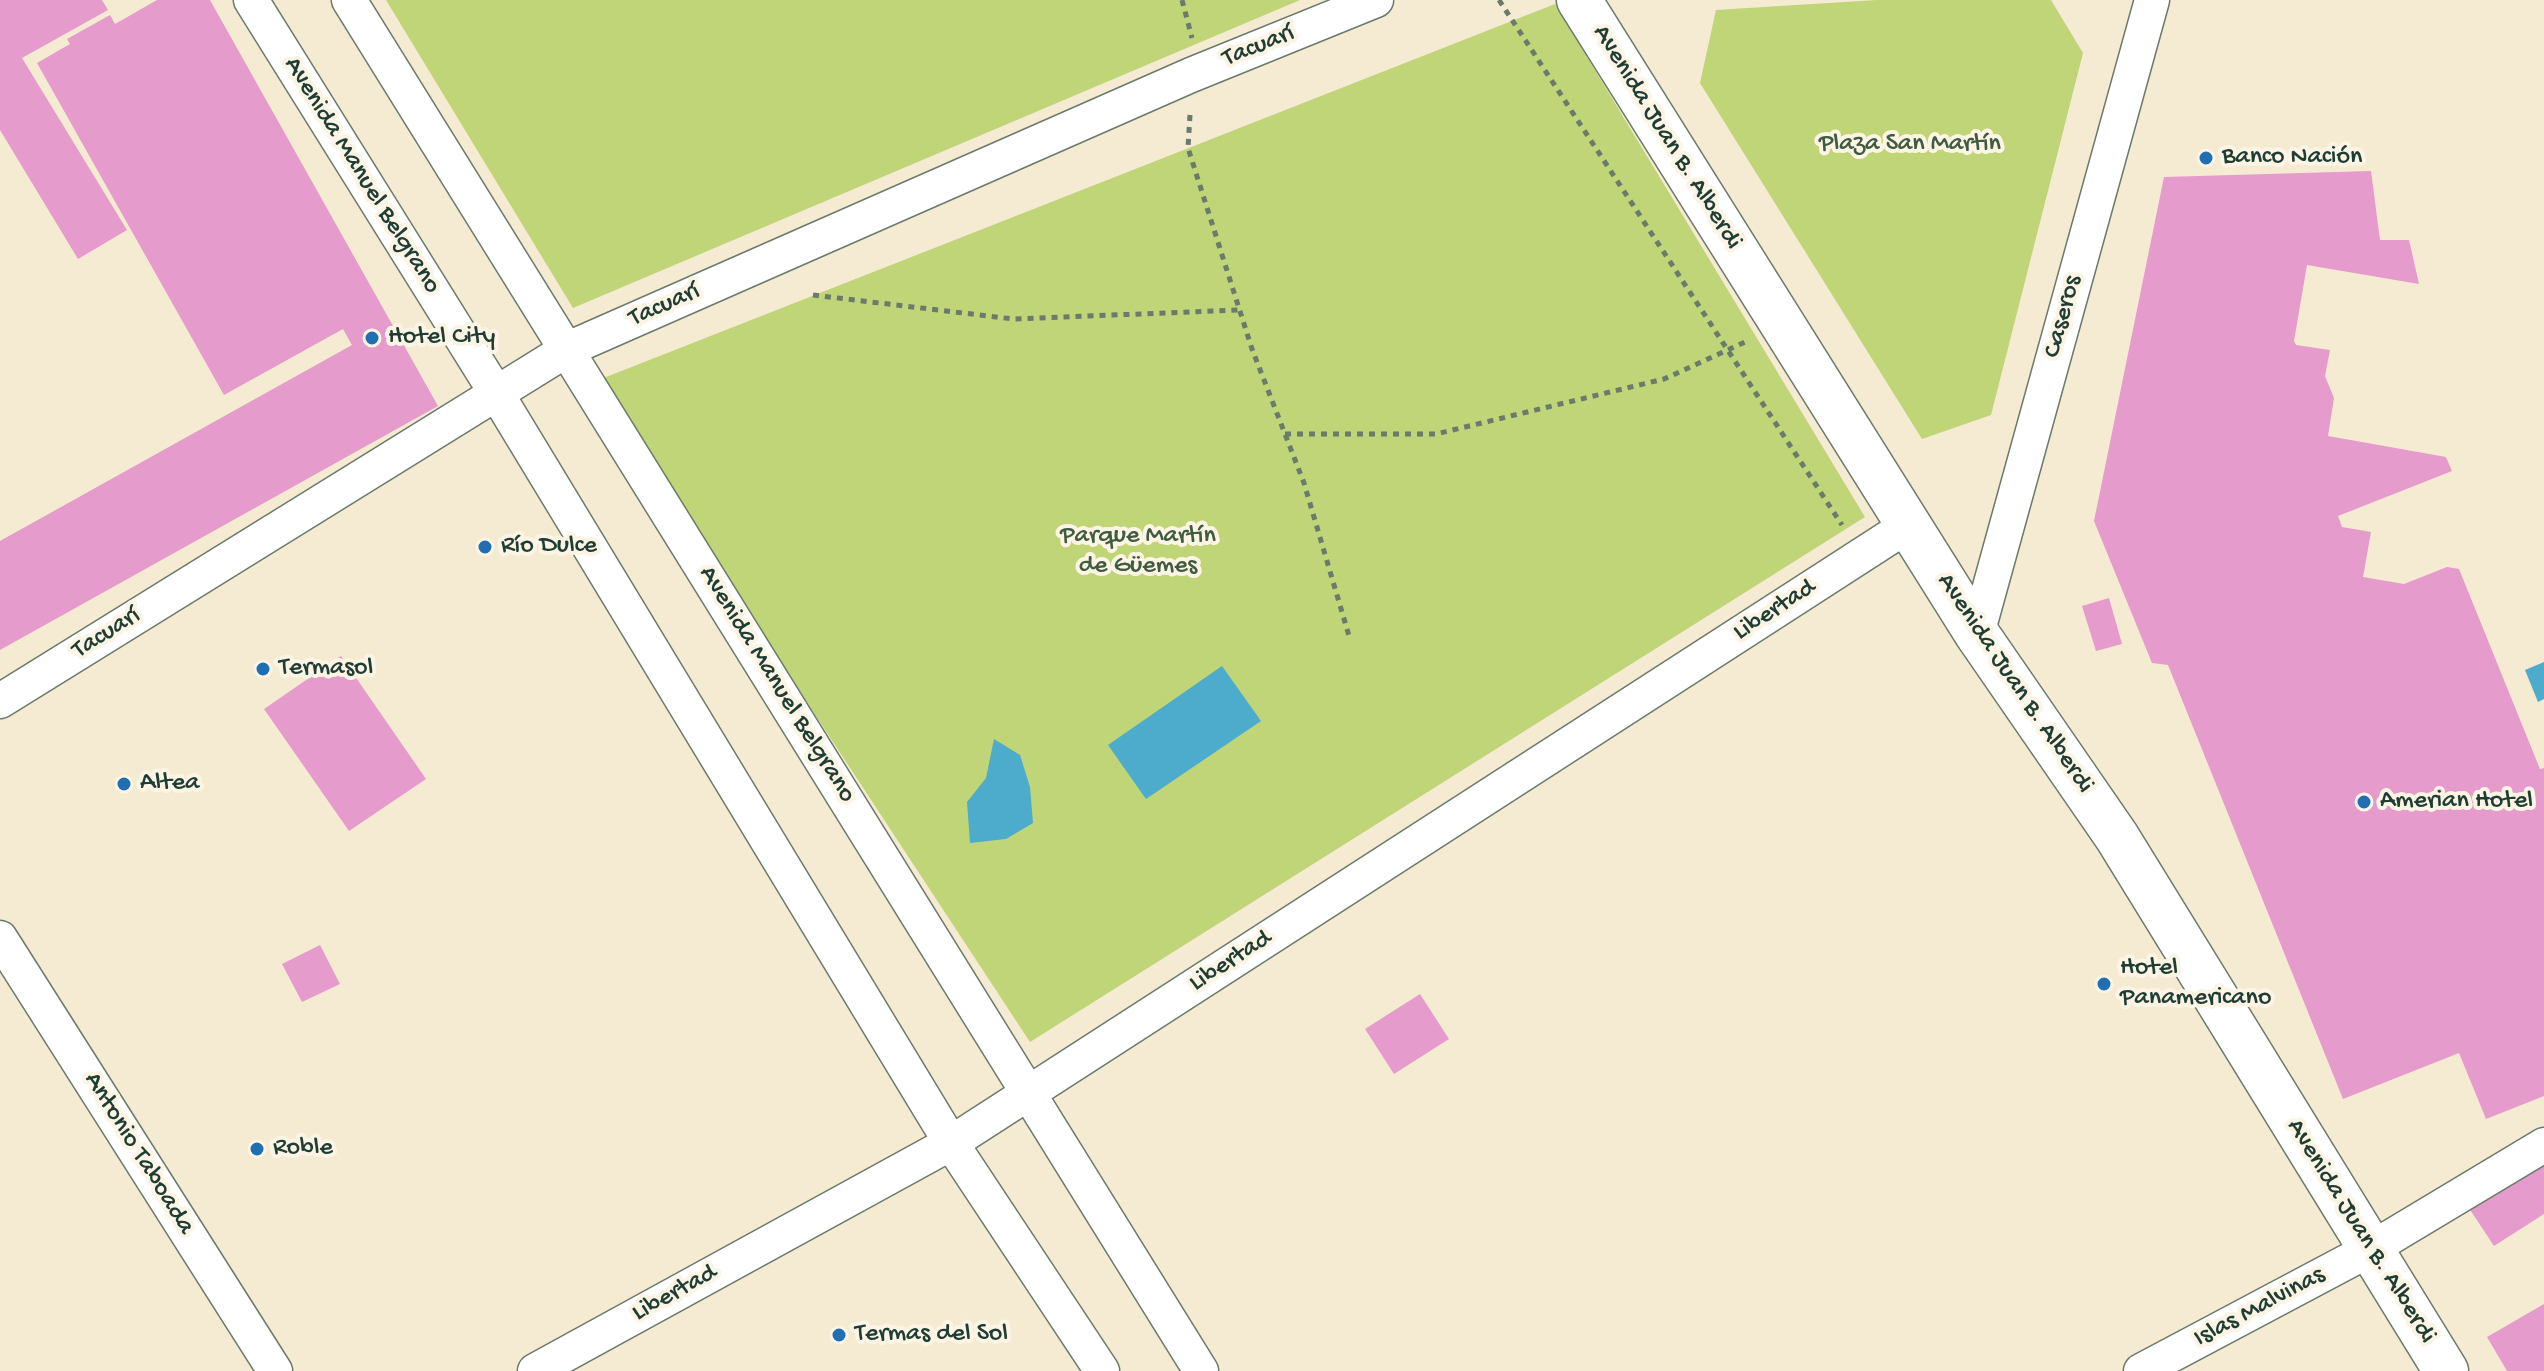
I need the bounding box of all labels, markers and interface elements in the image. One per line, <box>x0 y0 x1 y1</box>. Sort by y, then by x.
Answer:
street label: Tacuarí <box>1219 19 1299 75</box>
street label: Avenida Juan B. Alberdi <box>1584 20 1748 256</box>
street label: Avenida Manuel Belgrano <box>275 52 447 300</box>
park label: Plaza San Martín <box>1819 129 2001 161</box>
place label: Banco Nación <box>2222 142 2362 174</box>
marker: Banco Nación <box>2197 149 2215 167</box>
street label: Caseros <box>2038 272 2090 362</box>
street label: Tacuarí <box>625 277 705 335</box>
place label: Hotel City <box>388 322 495 354</box>
marker: Hotel City <box>363 329 381 347</box>
park label: Parque Martín de Güemes <box>1060 521 1216 582</box>
place label: Río Dulce <box>501 531 597 563</box>
marker: Río Dulce <box>476 538 494 556</box>
street label: Avenida Manuel Belgrano <box>690 561 862 809</box>
street label: Avenida Juan B. Alberdi <box>1929 568 2099 800</box>
street label: Libertad <box>1728 573 1822 649</box>
street label: Tacuarí <box>67 601 147 667</box>
place label: Termasol <box>279 653 373 685</box>
marker: Termasol <box>254 660 272 678</box>
place label: Altea <box>140 768 200 800</box>
marker: Altea <box>115 775 133 793</box>
place label: Amerian Hotel <box>2380 786 2533 818</box>
marker: Amerian Hotel <box>2355 793 2373 811</box>
street label: Libertad <box>1184 924 1278 1000</box>
place label: Hotel Panamericano <box>2120 953 2271 1014</box>
marker: Hotel Panamericano <box>2095 975 2113 993</box>
street label: Antonio Taboada <box>76 1067 200 1241</box>
street label: Avenida Juan B. Alberdi <box>2278 1114 2442 1350</box>
place label: Roble <box>273 1133 333 1165</box>
marker: Roble <box>248 1140 266 1158</box>
street label: Libertad <box>627 1258 723 1330</box>
street label: Islas Malvinas <box>2189 1261 2331 1355</box>
place label: Termas del Sol <box>855 1319 1008 1351</box>
marker: Termas del Sol <box>830 1326 848 1344</box>

